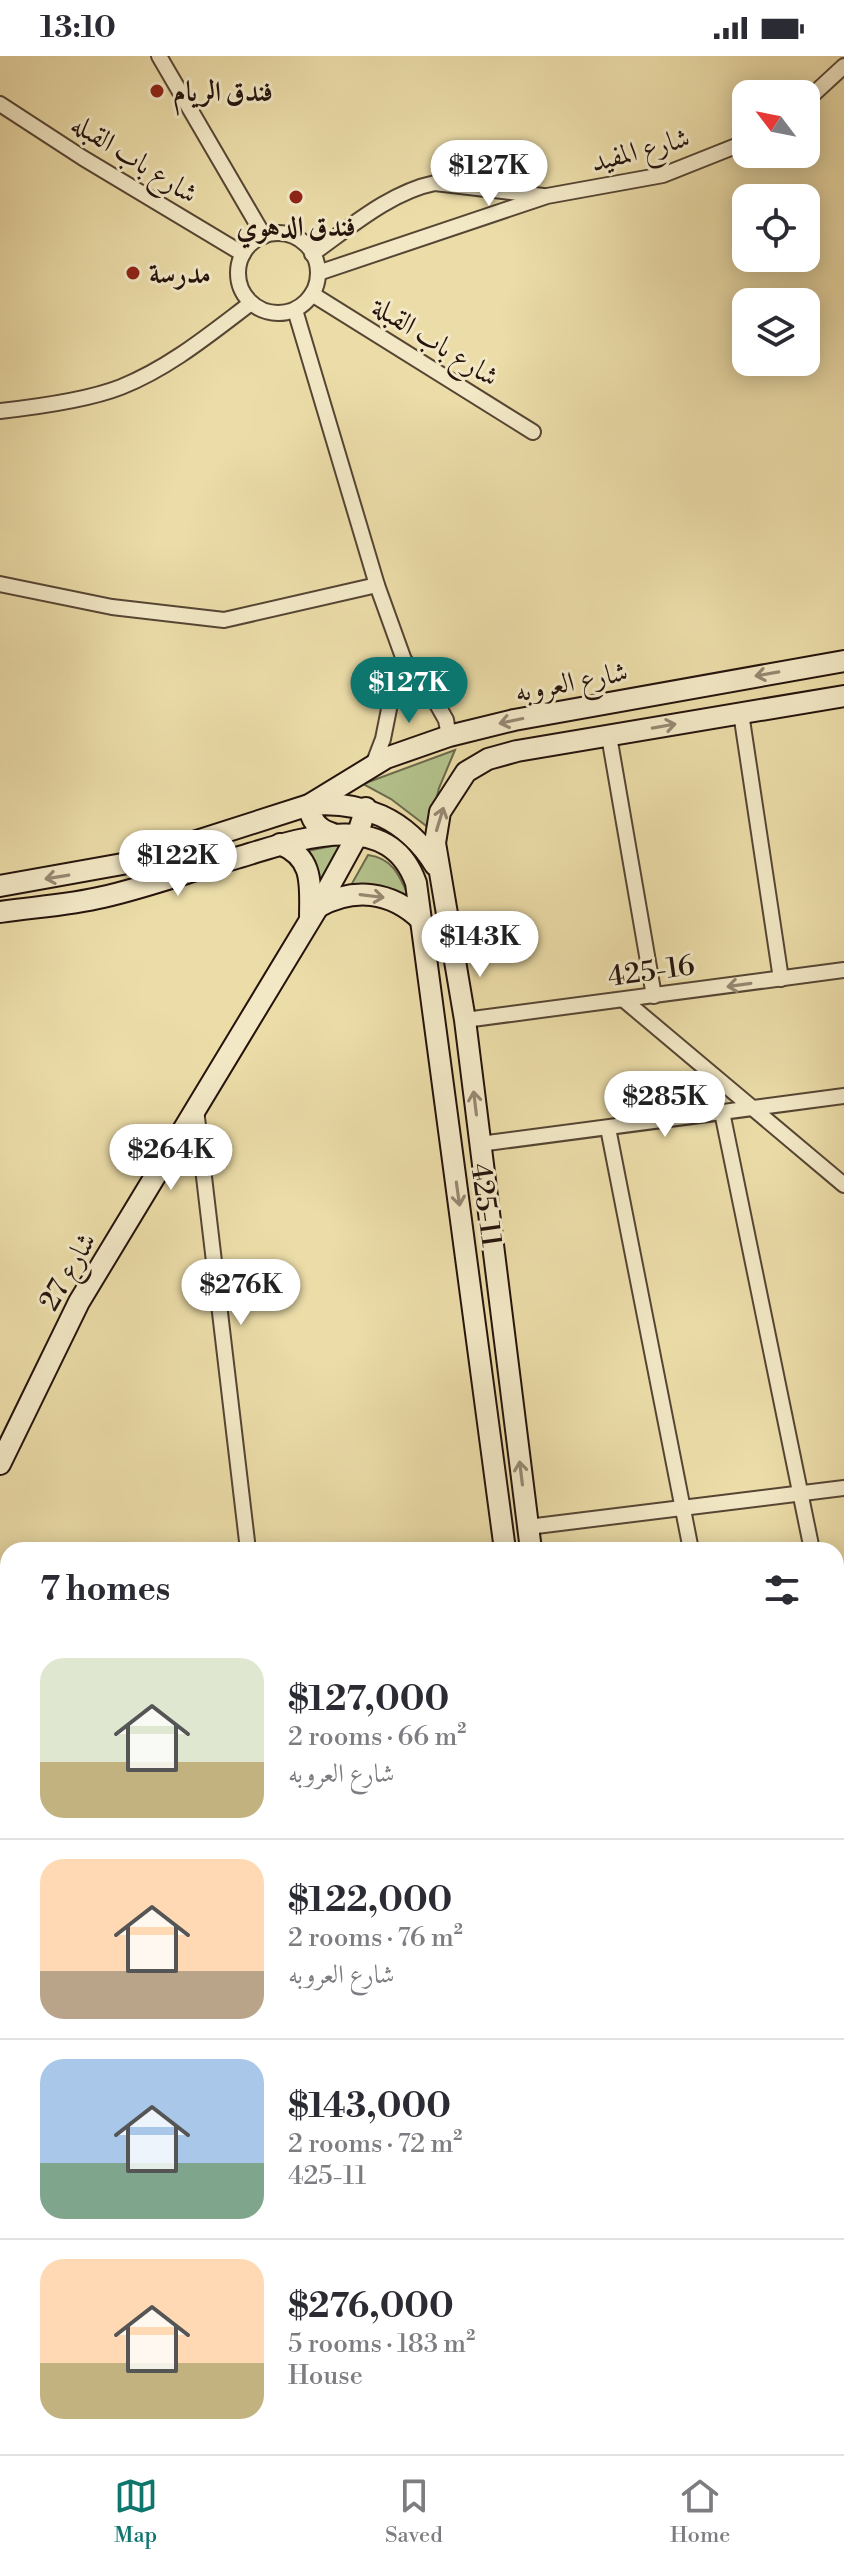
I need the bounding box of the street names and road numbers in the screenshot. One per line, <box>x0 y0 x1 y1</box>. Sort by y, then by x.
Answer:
street label: شارع باب القبله <box>62 107 204 216</box>
street label: شارع المفيد <box>587 120 695 185</box>
street label: شارع باب القبلة <box>361 289 505 399</box>
street label: شارع العروبه <box>512 654 632 715</box>
street label: 425-16 <box>606 948 697 995</box>
street label: 425-11 <box>462 1161 509 1249</box>
street label: شارع 27 <box>32 1226 109 1320</box>

